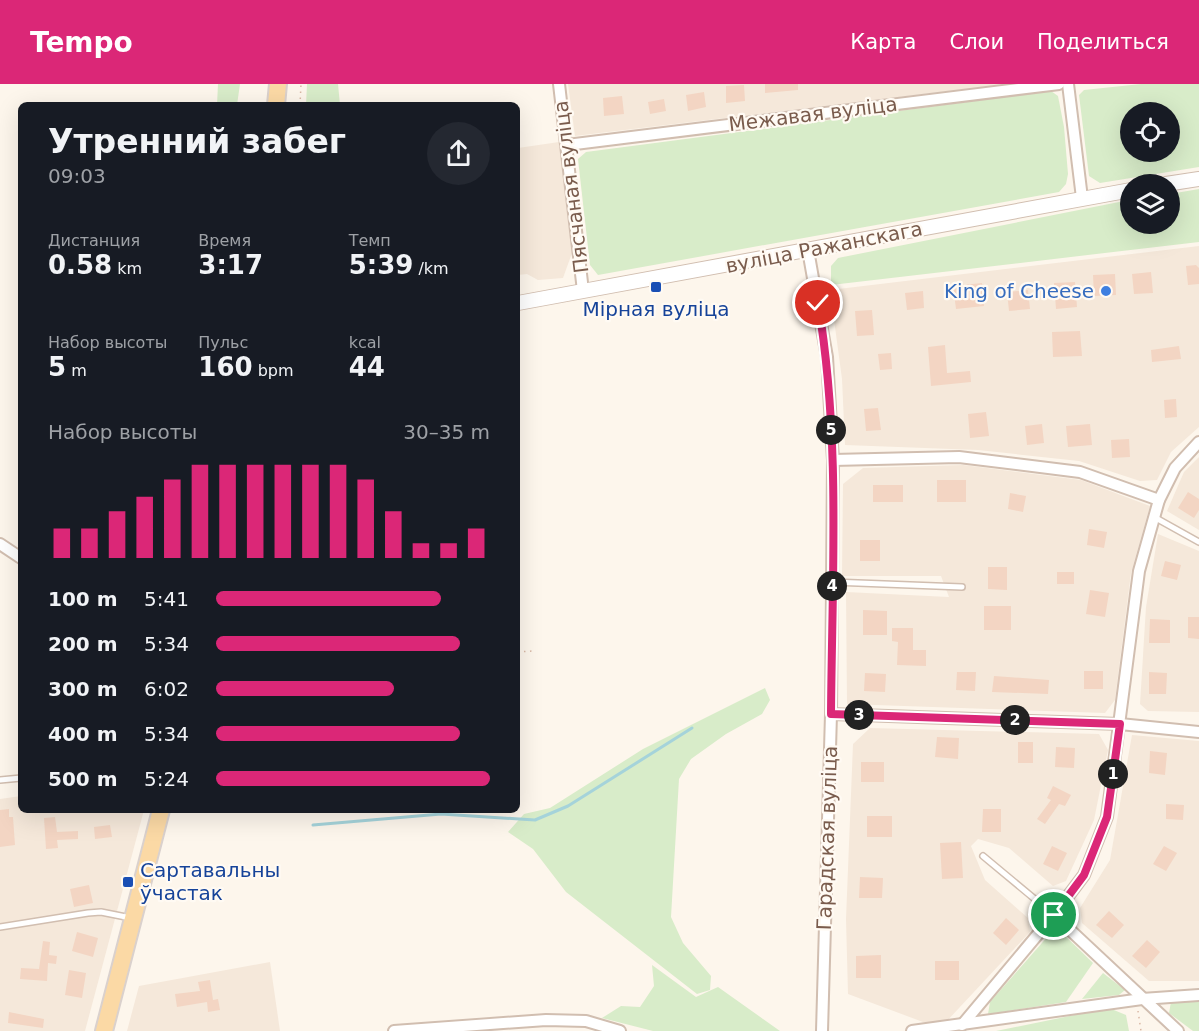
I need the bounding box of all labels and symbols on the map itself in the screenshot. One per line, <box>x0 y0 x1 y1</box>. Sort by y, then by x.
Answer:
street label: Межавая вуліца <box>727 92 899 136</box>
street label: Пясчаная вуліца <box>549 99 593 275</box>
street label: вуліца Ражанскага <box>724 216 924 278</box>
pin <box>792 277 843 328</box>
place label: King of Cheese <box>944 279 1094 303</box>
marker: Мірная вуліца <box>649 280 663 294</box>
marker: King of Cheese <box>1099 284 1113 298</box>
place label: Мірная вуліца <box>582 297 730 321</box>
pin: 5 <box>816 415 846 445</box>
pin: 4 <box>817 571 847 601</box>
pin: 3 <box>844 700 874 730</box>
pin: 2 <box>1000 705 1030 735</box>
street label: Гарадская вуліца <box>812 745 842 931</box>
pin: 1 <box>1098 759 1128 789</box>
place label: Сартавальны ўчастак <box>140 858 280 905</box>
marker: Сартавальны ўчастак <box>121 875 135 889</box>
pin <box>1028 889 1079 940</box>

